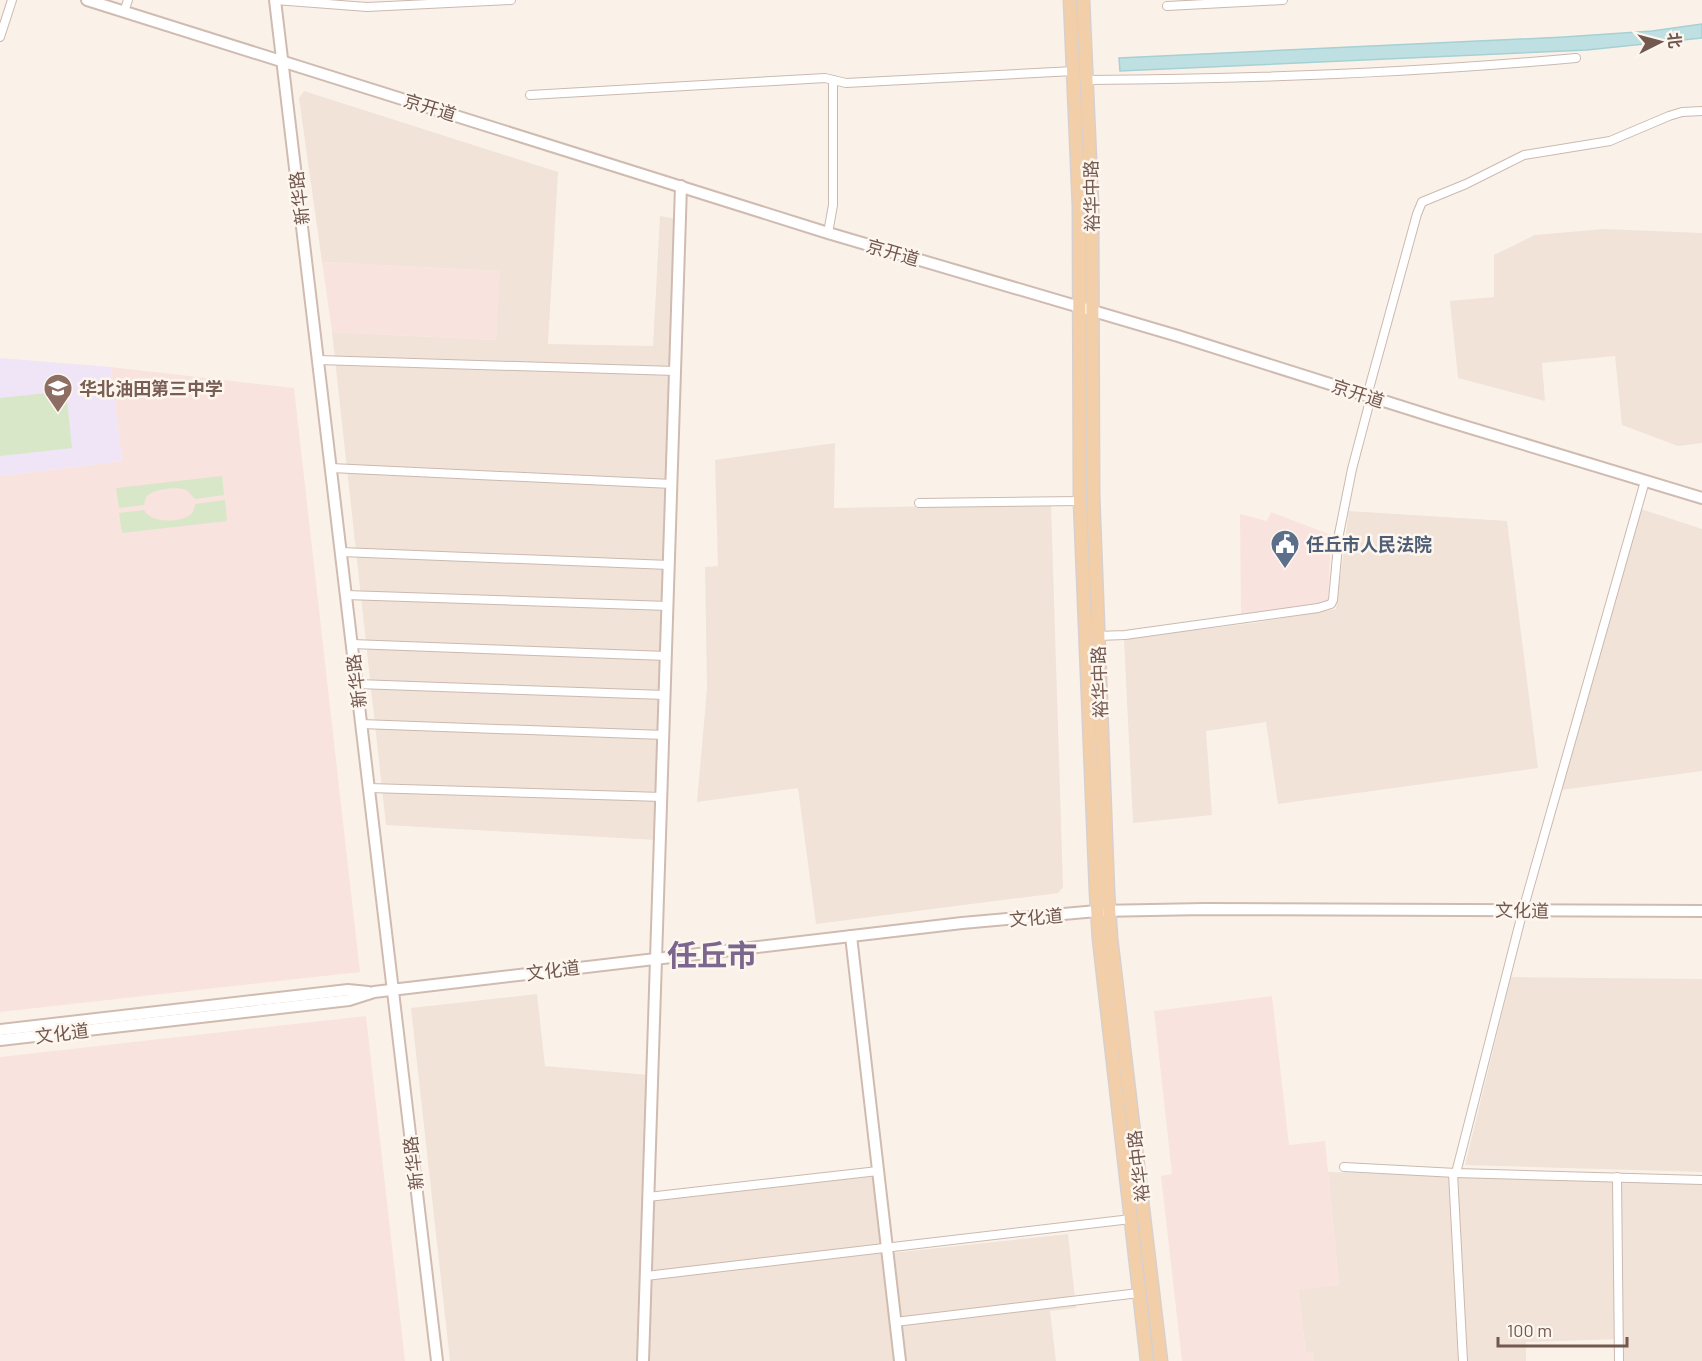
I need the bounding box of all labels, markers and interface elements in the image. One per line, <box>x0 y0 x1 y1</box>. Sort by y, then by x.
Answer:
north arrow <box>1630 12 1690 72</box>
text: 北 <box>1665 31 1686 49</box>
street label: 京开道 <box>401 89 459 125</box>
street label: 裕华中路 <box>1079 160 1103 232</box>
street label: 新华路 <box>285 170 313 226</box>
street label: 京开道 <box>864 234 922 270</box>
school or university icon: 华北油田第三中学 <box>42 372 74 414</box>
street label: 京开道 <box>1329 374 1387 412</box>
place label: 华北油田第三中学 <box>79 377 223 399</box>
public building icon: 任丘市人民法院 <box>1269 528 1301 570</box>
place label: 任丘市人民法院 <box>1306 533 1432 555</box>
street label: 裕华中路 <box>1087 646 1111 718</box>
street label: 新华路 <box>342 653 370 709</box>
street label: 文化道 <box>1495 899 1549 921</box>
street label: 文化道 <box>1008 904 1064 930</box>
district label: 任丘市 <box>667 936 757 972</box>
street label: 文化道 <box>525 956 581 984</box>
street label: 文化道 <box>34 1019 90 1047</box>
street label: 裕华中路 <box>1123 1129 1153 1203</box>
street label: 新华路 <box>399 1135 427 1191</box>
scale bar <box>1498 1310 1627 1348</box>
text: 100 m <box>1507 1319 1552 1341</box>

